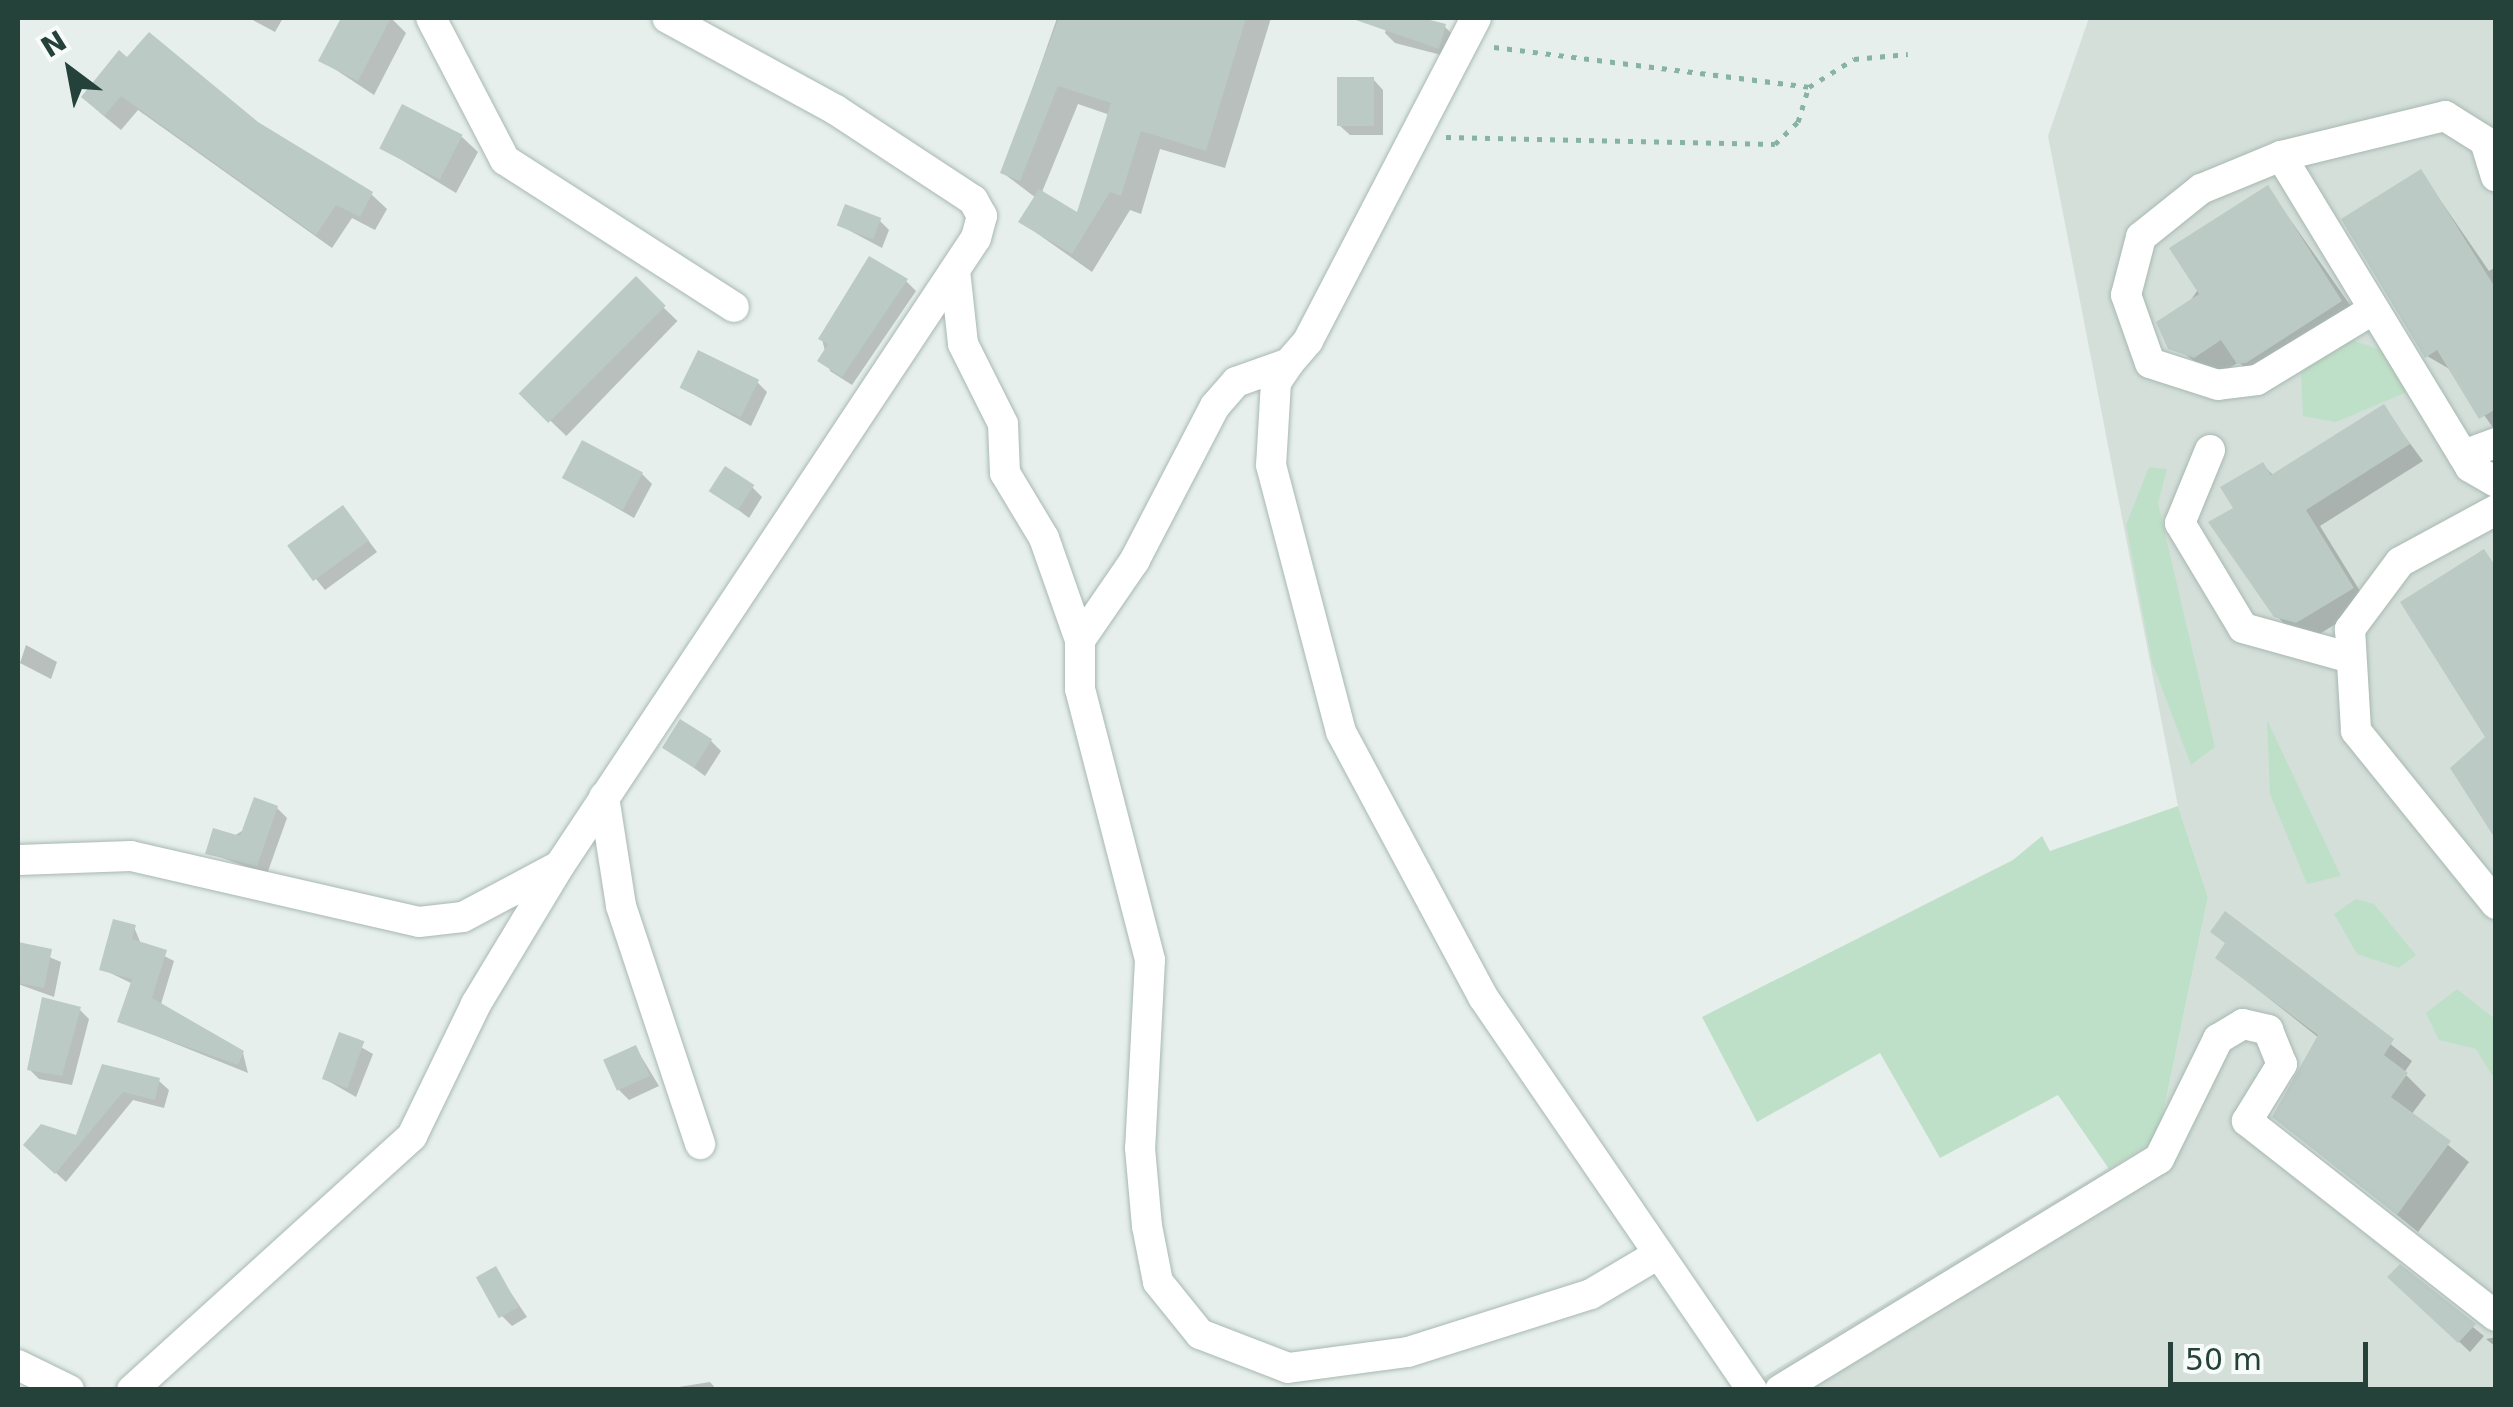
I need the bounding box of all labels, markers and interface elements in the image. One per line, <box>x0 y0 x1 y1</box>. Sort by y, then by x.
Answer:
north arrow <box>20 20 120 120</box>
text: N <box>35 24 73 64</box>
scale bar <box>2173 1322 2373 1384</box>
text: 50 m <box>2185 1342 2262 1377</box>

